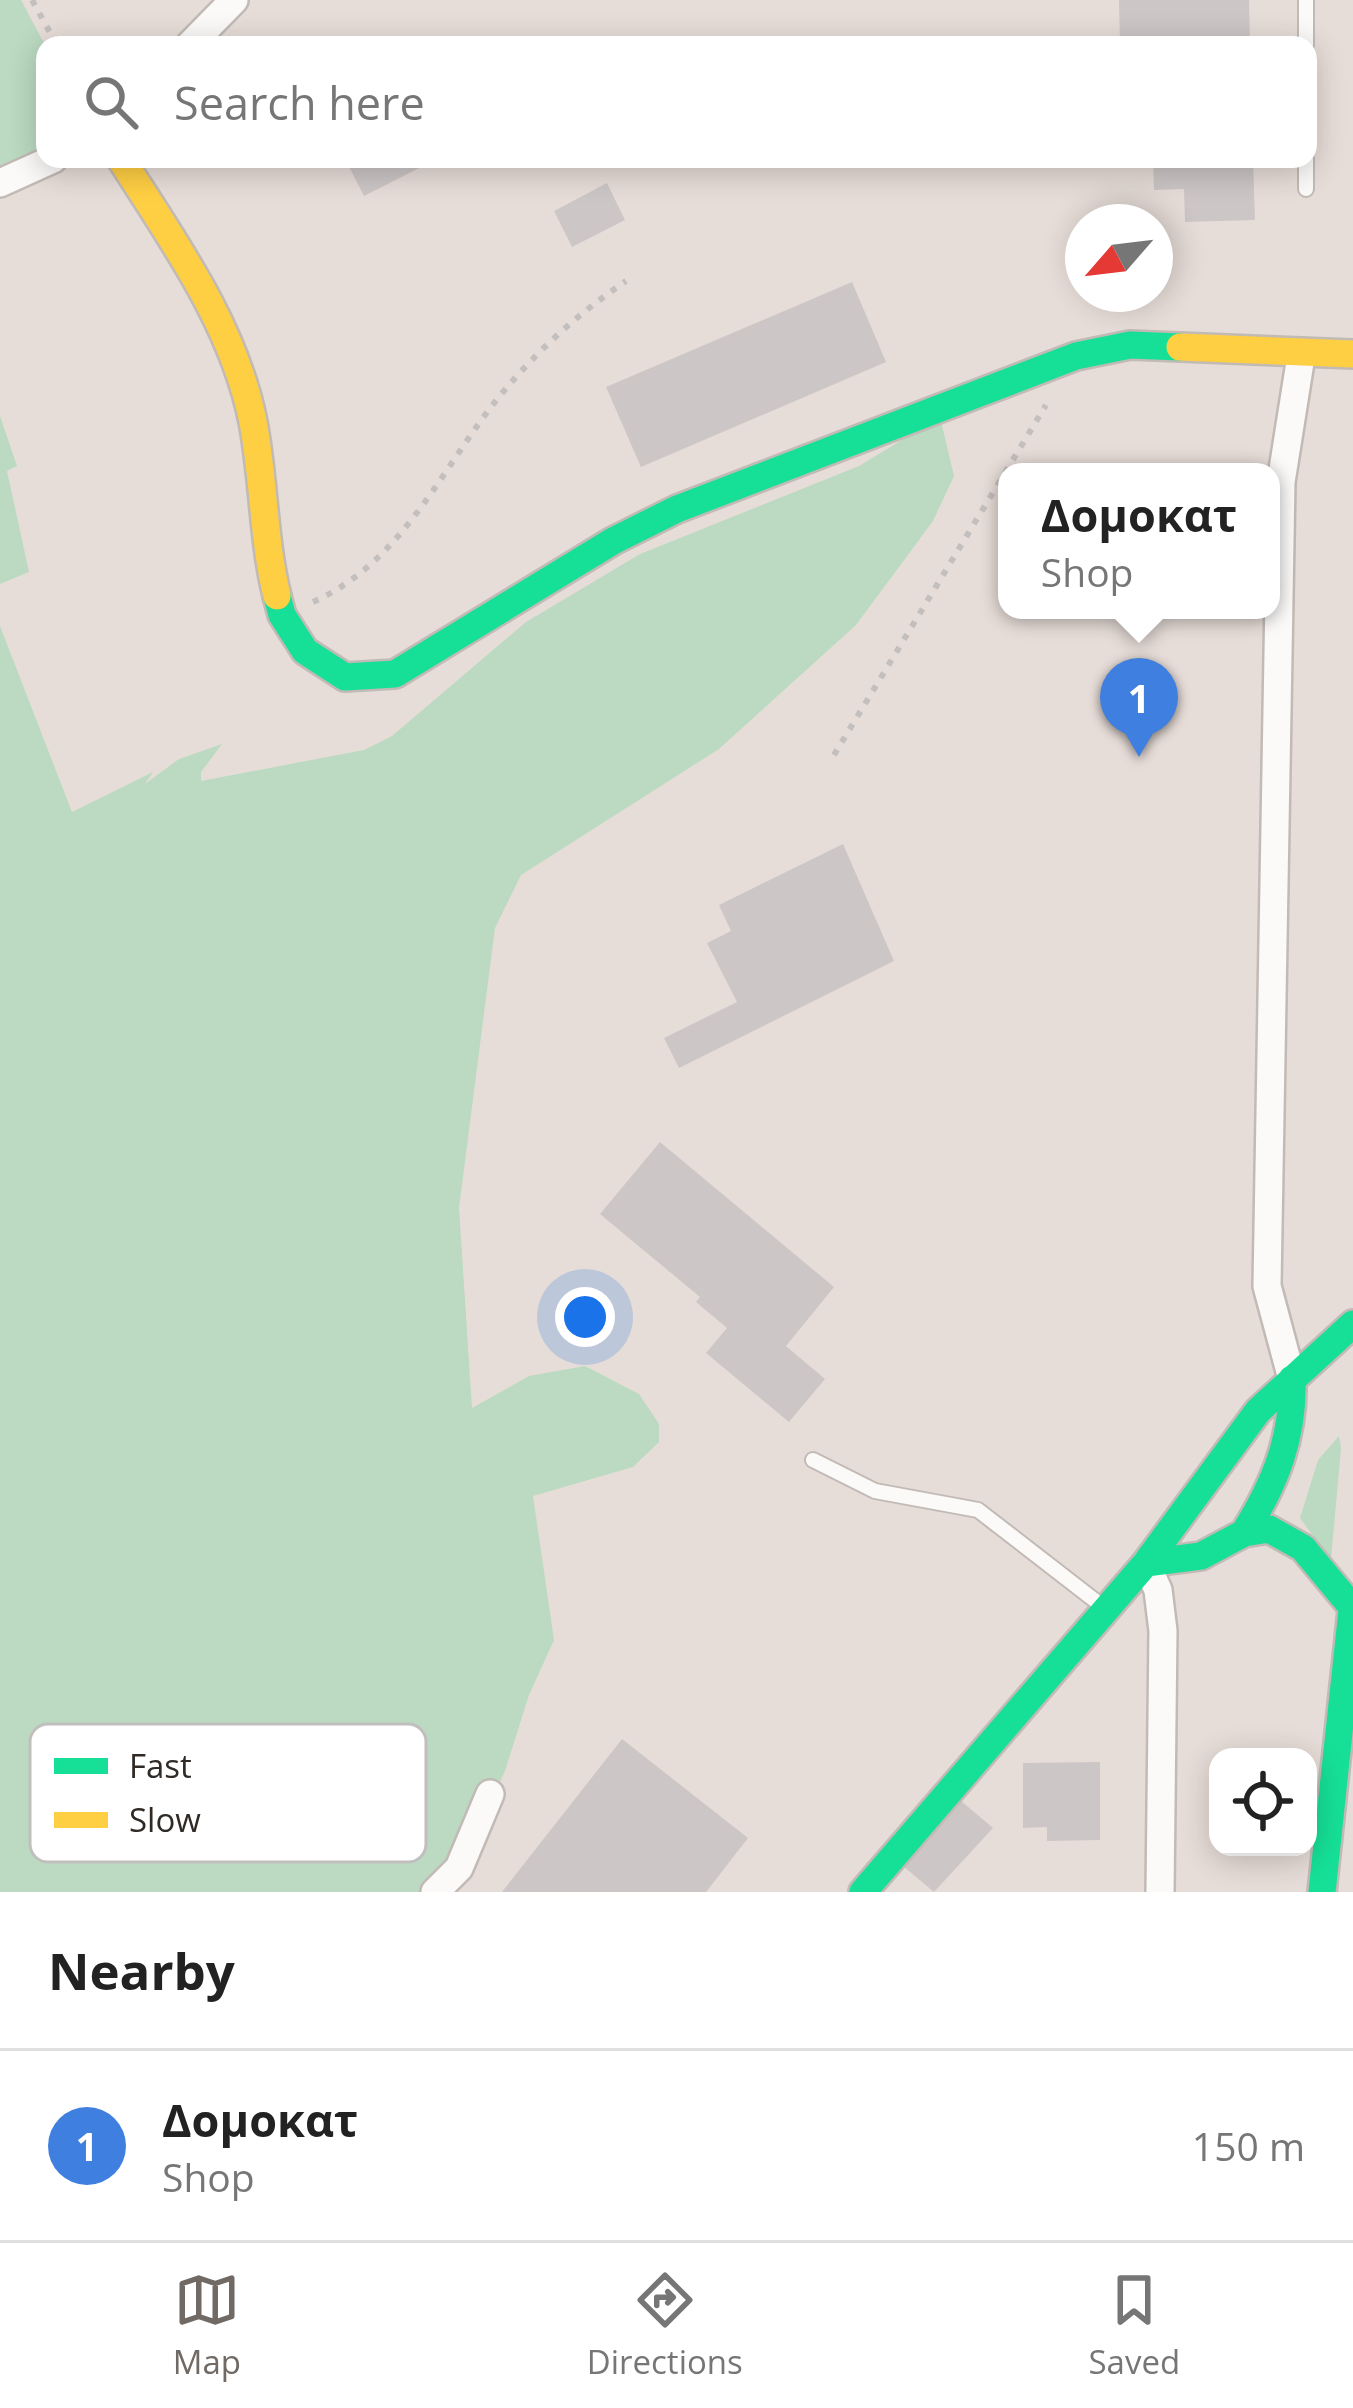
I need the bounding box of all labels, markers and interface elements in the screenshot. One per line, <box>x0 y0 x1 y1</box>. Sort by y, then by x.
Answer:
search box <box>36 36 1317 168</box>
icon: search <box>78 69 144 135</box>
text: Search here <box>174 72 425 133</box>
north arrow <box>1065 204 1173 312</box>
popup <box>998 463 1280 619</box>
text: Δομοκατ <box>1041 484 1237 545</box>
text: Shop <box>1041 545 1133 598</box>
pin: 1 <box>1100 658 1178 757</box>
your location <box>555 1287 615 1347</box>
legend <box>30 1724 426 1862</box>
text: Fast <box>129 1743 192 1788</box>
map controls <box>1209 1748 1317 1856</box>
button: locate <box>1209 1748 1317 1856</box>
text: Slow <box>129 1797 201 1842</box>
text: Nearby <box>48 1935 235 2005</box>
text: Δομοκατ <box>162 2089 358 2150</box>
text: 1 <box>76 2119 98 2172</box>
text: 150 m <box>1192 2119 1305 2172</box>
text: Shop <box>162 2150 255 2203</box>
tab: Map <box>173 2267 241 2384</box>
tab: Directions <box>587 2267 743 2384</box>
tab: Saved <box>1088 2267 1180 2384</box>

